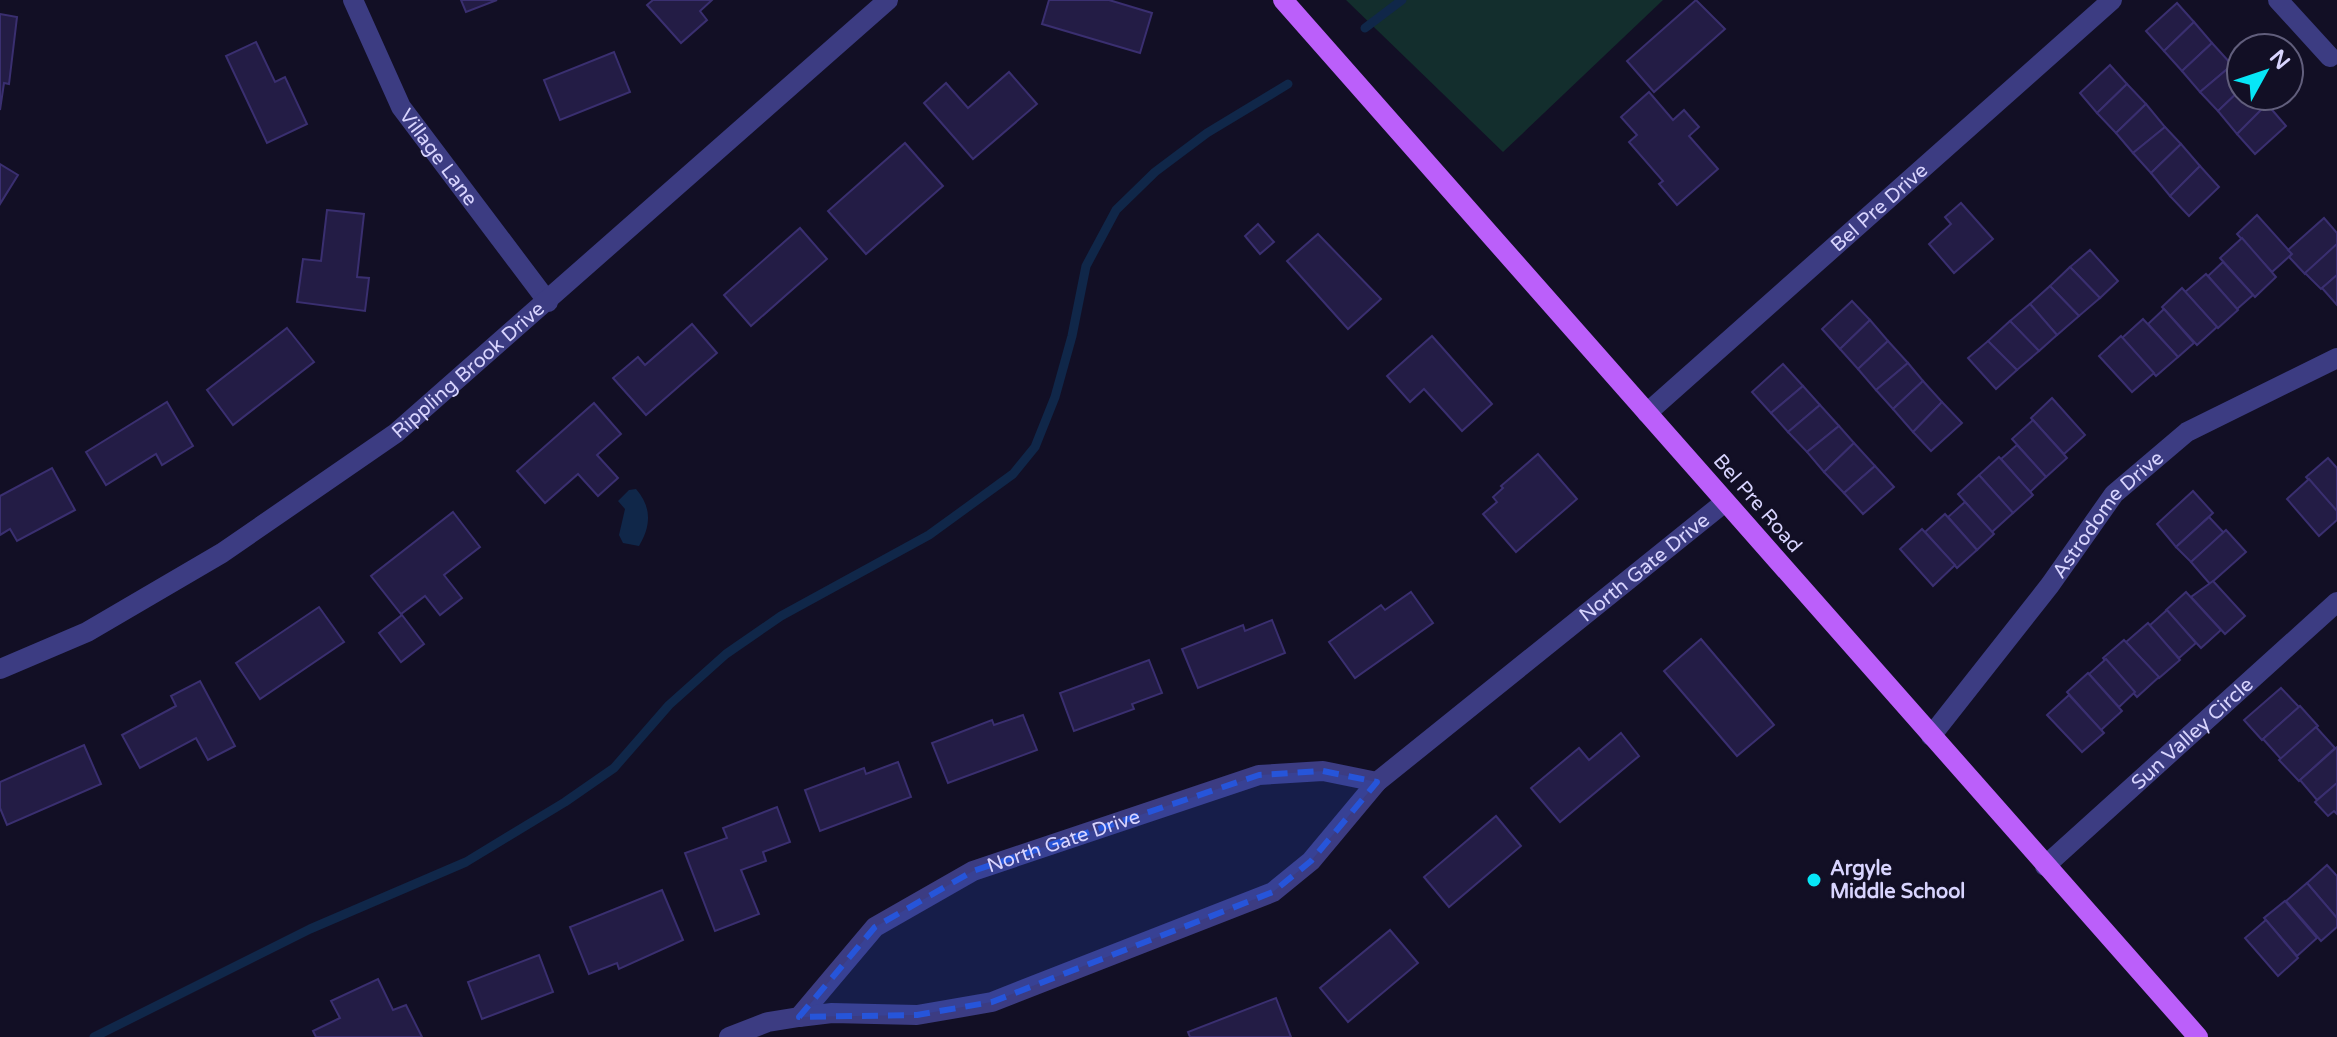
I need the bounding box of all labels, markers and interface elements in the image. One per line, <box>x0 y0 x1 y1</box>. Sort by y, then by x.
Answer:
north arrow <box>2225 32 2305 112</box>
text: N <box>2264 45 2295 75</box>
street label: Village Lane <box>394 104 482 211</box>
street label: Bel Pre Drive <box>1826 158 1933 257</box>
street label: Rippling Brook Drive <box>387 297 550 444</box>
street label: Astrodome Drive <box>2048 446 2169 583</box>
street label: Bel Pre Road <box>1708 449 1807 558</box>
street label: North Gate Drive <box>1575 508 1715 627</box>
street label: Sun Valley Circle <box>2127 673 2259 795</box>
street label: North Gate Drive <box>984 805 1143 878</box>
place label: Argyle Middle School <box>1830 857 1965 904</box>
marker: Argyle Middle School <box>1805 871 1823 889</box>

